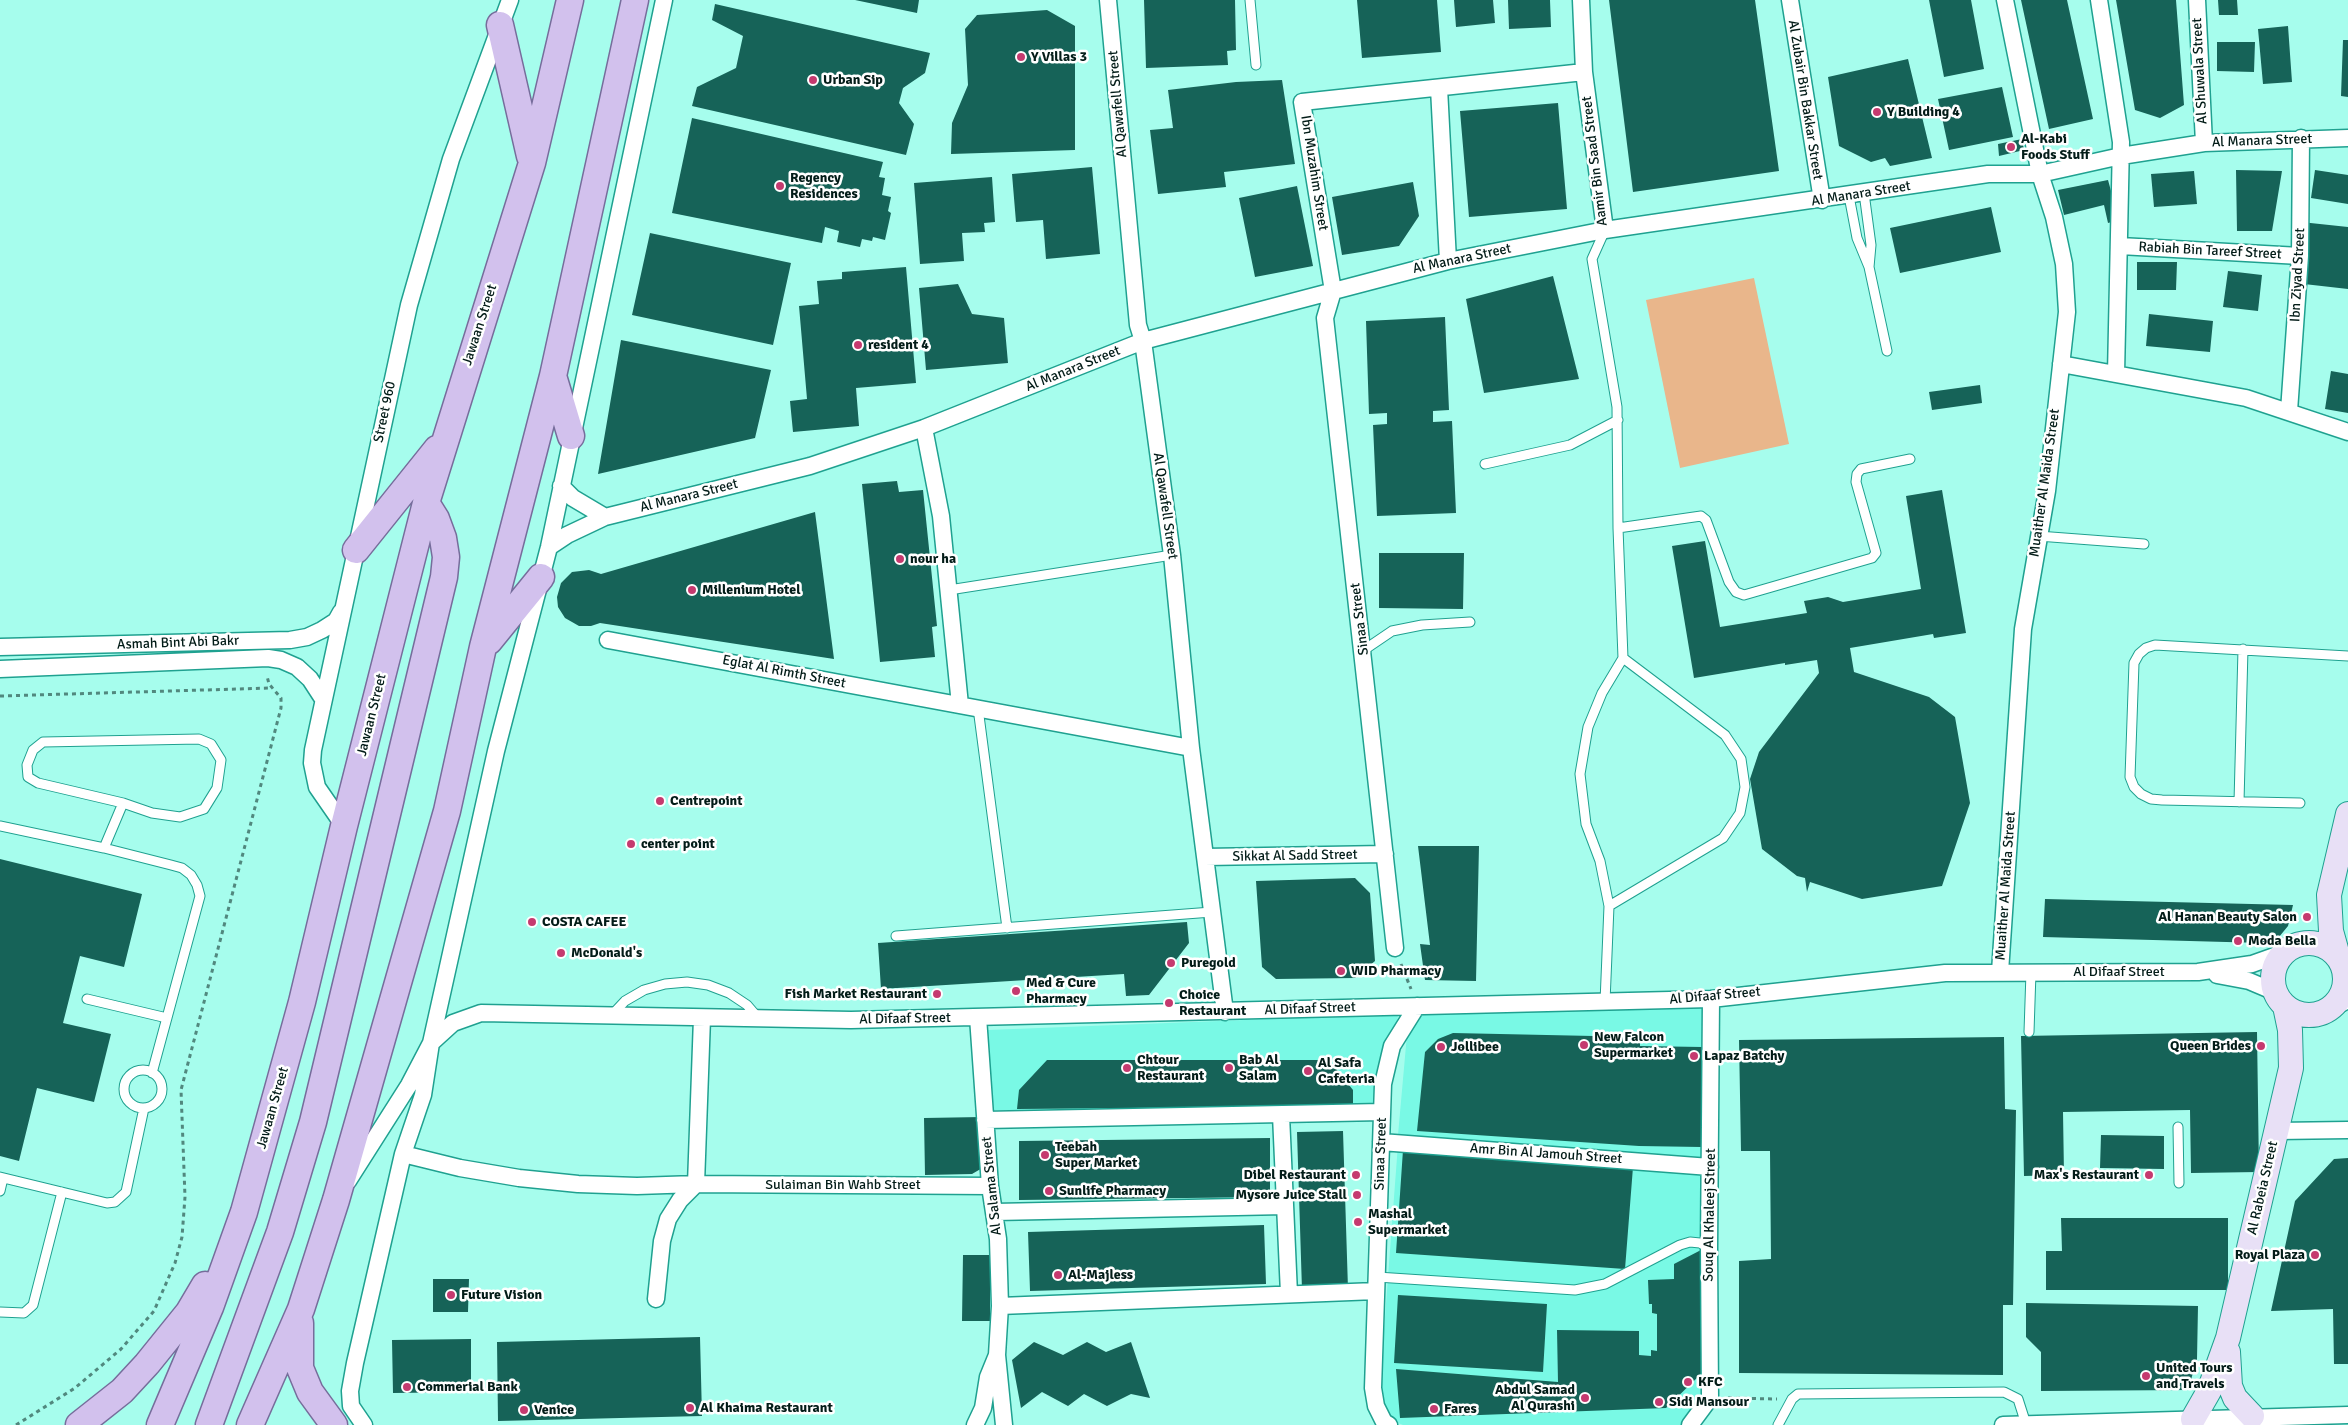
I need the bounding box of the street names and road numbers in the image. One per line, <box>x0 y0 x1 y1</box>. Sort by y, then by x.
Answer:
street label: Al Shuwala Street <box>2189 17 2211 125</box>
street label: Al Zubair Bin Bakkar Street <box>1784 19 1826 181</box>
street label: Al Qawafell Street <box>1105 50 1131 158</box>
street label: Aamir Bin Saad Street <box>1579 95 1611 227</box>
street label: Ibn Muzahim Street <box>1297 114 1331 232</box>
street label: Al Manara Street <box>2212 131 2312 151</box>
street label: Al Manara Street <box>1810 178 1912 210</box>
street label: Ibn Ziyad Street <box>2287 228 2309 322</box>
street label: Rabiah Bin Tareef Street <box>2138 239 2282 263</box>
street label: Al Manara Street <box>1411 240 1513 278</box>
street label: Jawaan Street <box>459 282 501 368</box>
street label: Al Manara Street <box>1023 342 1123 396</box>
street label: Street 960 <box>370 380 400 444</box>
street label: Muaither Al Maida Street <box>2026 408 2064 558</box>
street label: Al Qawafell Street <box>1149 451 1181 561</box>
street label: Al Manara Street <box>638 476 740 516</box>
street label: Sinaa Street <box>1347 582 1373 656</box>
street label: Asmah Bint Abi Bakr <box>117 632 239 654</box>
street label: Eglat Al Rimth Street <box>721 652 847 692</box>
street label: Jawaan Street <box>354 672 390 758</box>
street label: Muaither Al Maida Street <box>1992 811 2020 961</box>
street label: Sikkat Al Sadd Street <box>1232 847 1358 865</box>
street label: Al Difaaf Street <box>2073 964 2165 980</box>
street label: Al Difaaf Street <box>1669 984 1761 1008</box>
street label: Al Difaaf Street <box>1264 999 1356 1019</box>
street label: Al Difaaf Street <box>859 1010 951 1028</box>
street label: Jawaan Street <box>253 1065 293 1151</box>
street label: Sinaa Street <box>1371 1117 1391 1191</box>
street label: Al Salama Street <box>978 1136 1006 1236</box>
street label: Al Rabeia Street <box>2244 1139 2282 1237</box>
street label: Amr Bin Al Jamouh Street <box>1469 1140 1623 1168</box>
street label: Souq Al Khaleej Street <box>1700 1148 1720 1282</box>
street label: Sulaiman Bin Wahb Street <box>765 1177 921 1193</box>

